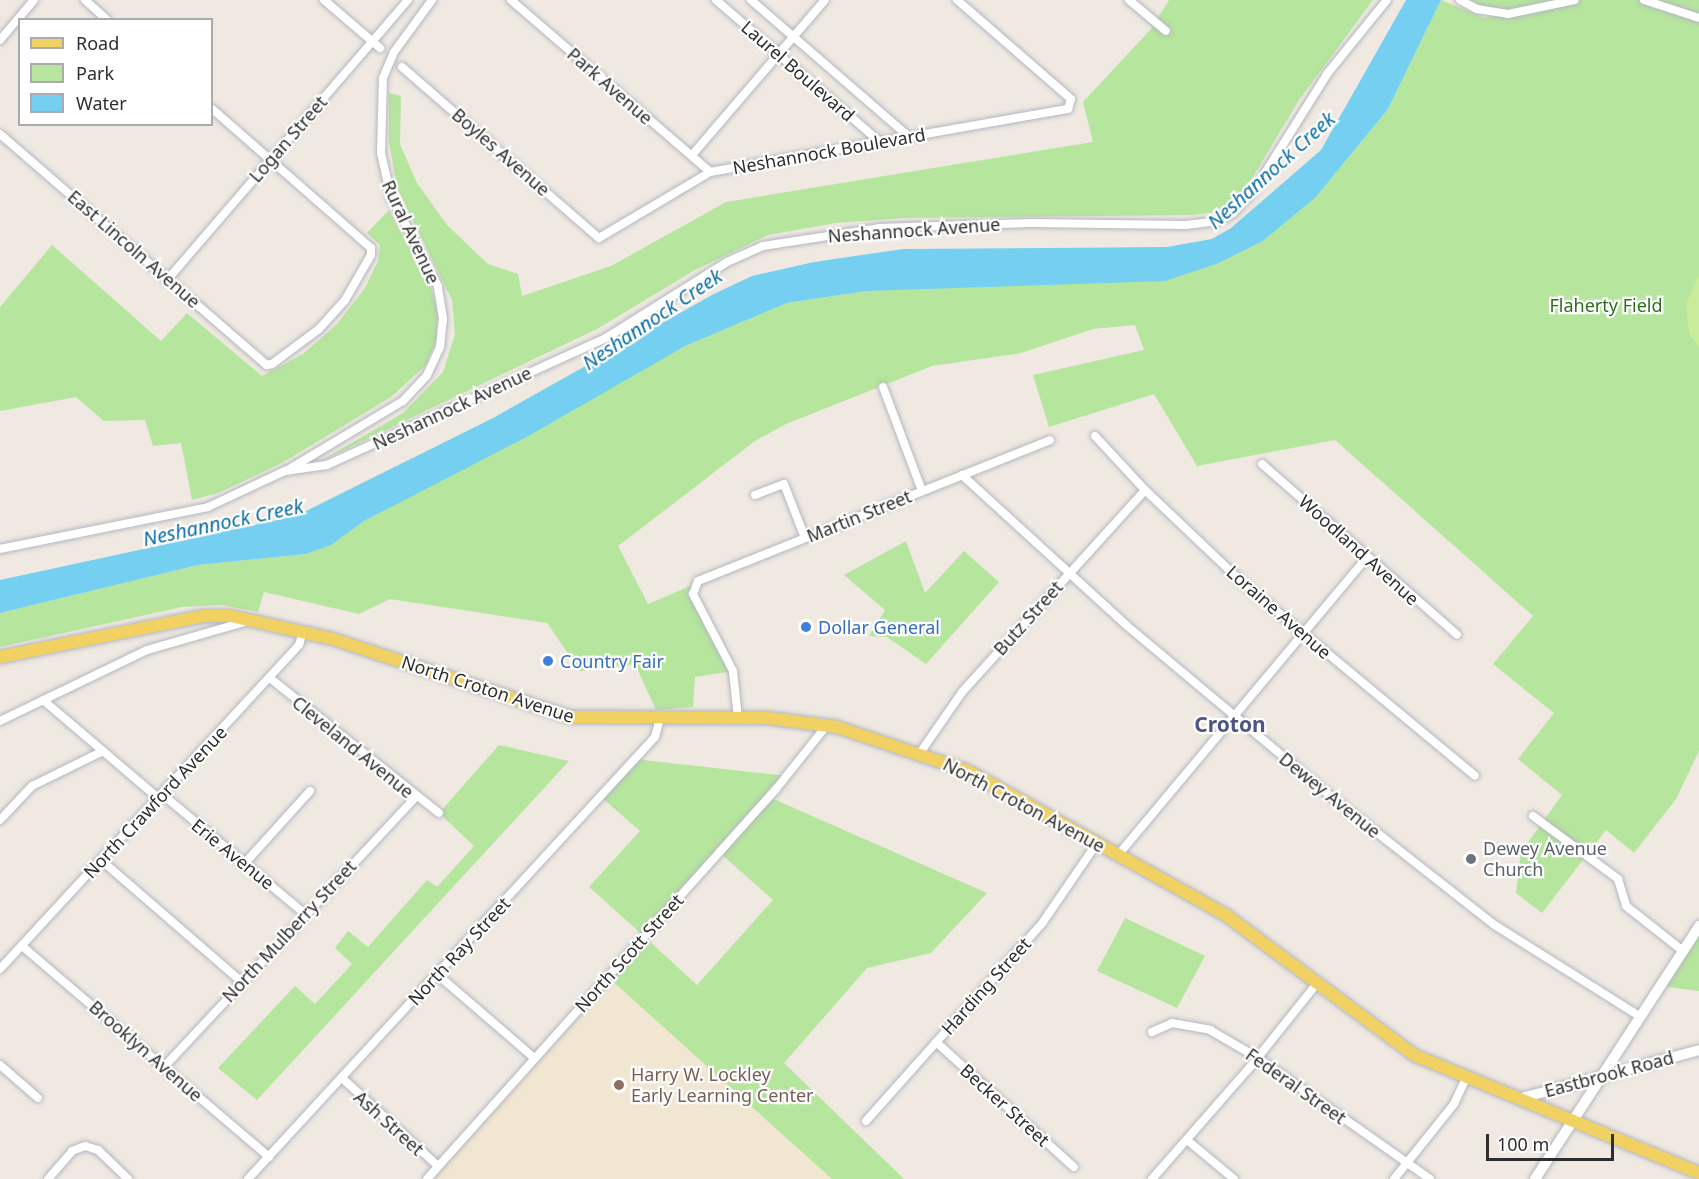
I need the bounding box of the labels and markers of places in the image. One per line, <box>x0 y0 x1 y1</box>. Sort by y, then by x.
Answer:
place label: Dollar General <box>818 616 940 638</box>
marker: Dollar General <box>799 620 813 634</box>
place label: Country Fair <box>560 650 664 672</box>
marker: Country Fair <box>541 654 555 668</box>
place label: Dewey Avenue Church <box>1483 838 1607 880</box>
marker: Dewey Avenue Church <box>1464 852 1478 866</box>
place label: Harry W. Lockley Early Learning Center <box>631 1064 814 1106</box>
marker: Harry W. Lockley Early Learning Center <box>612 1078 626 1092</box>

